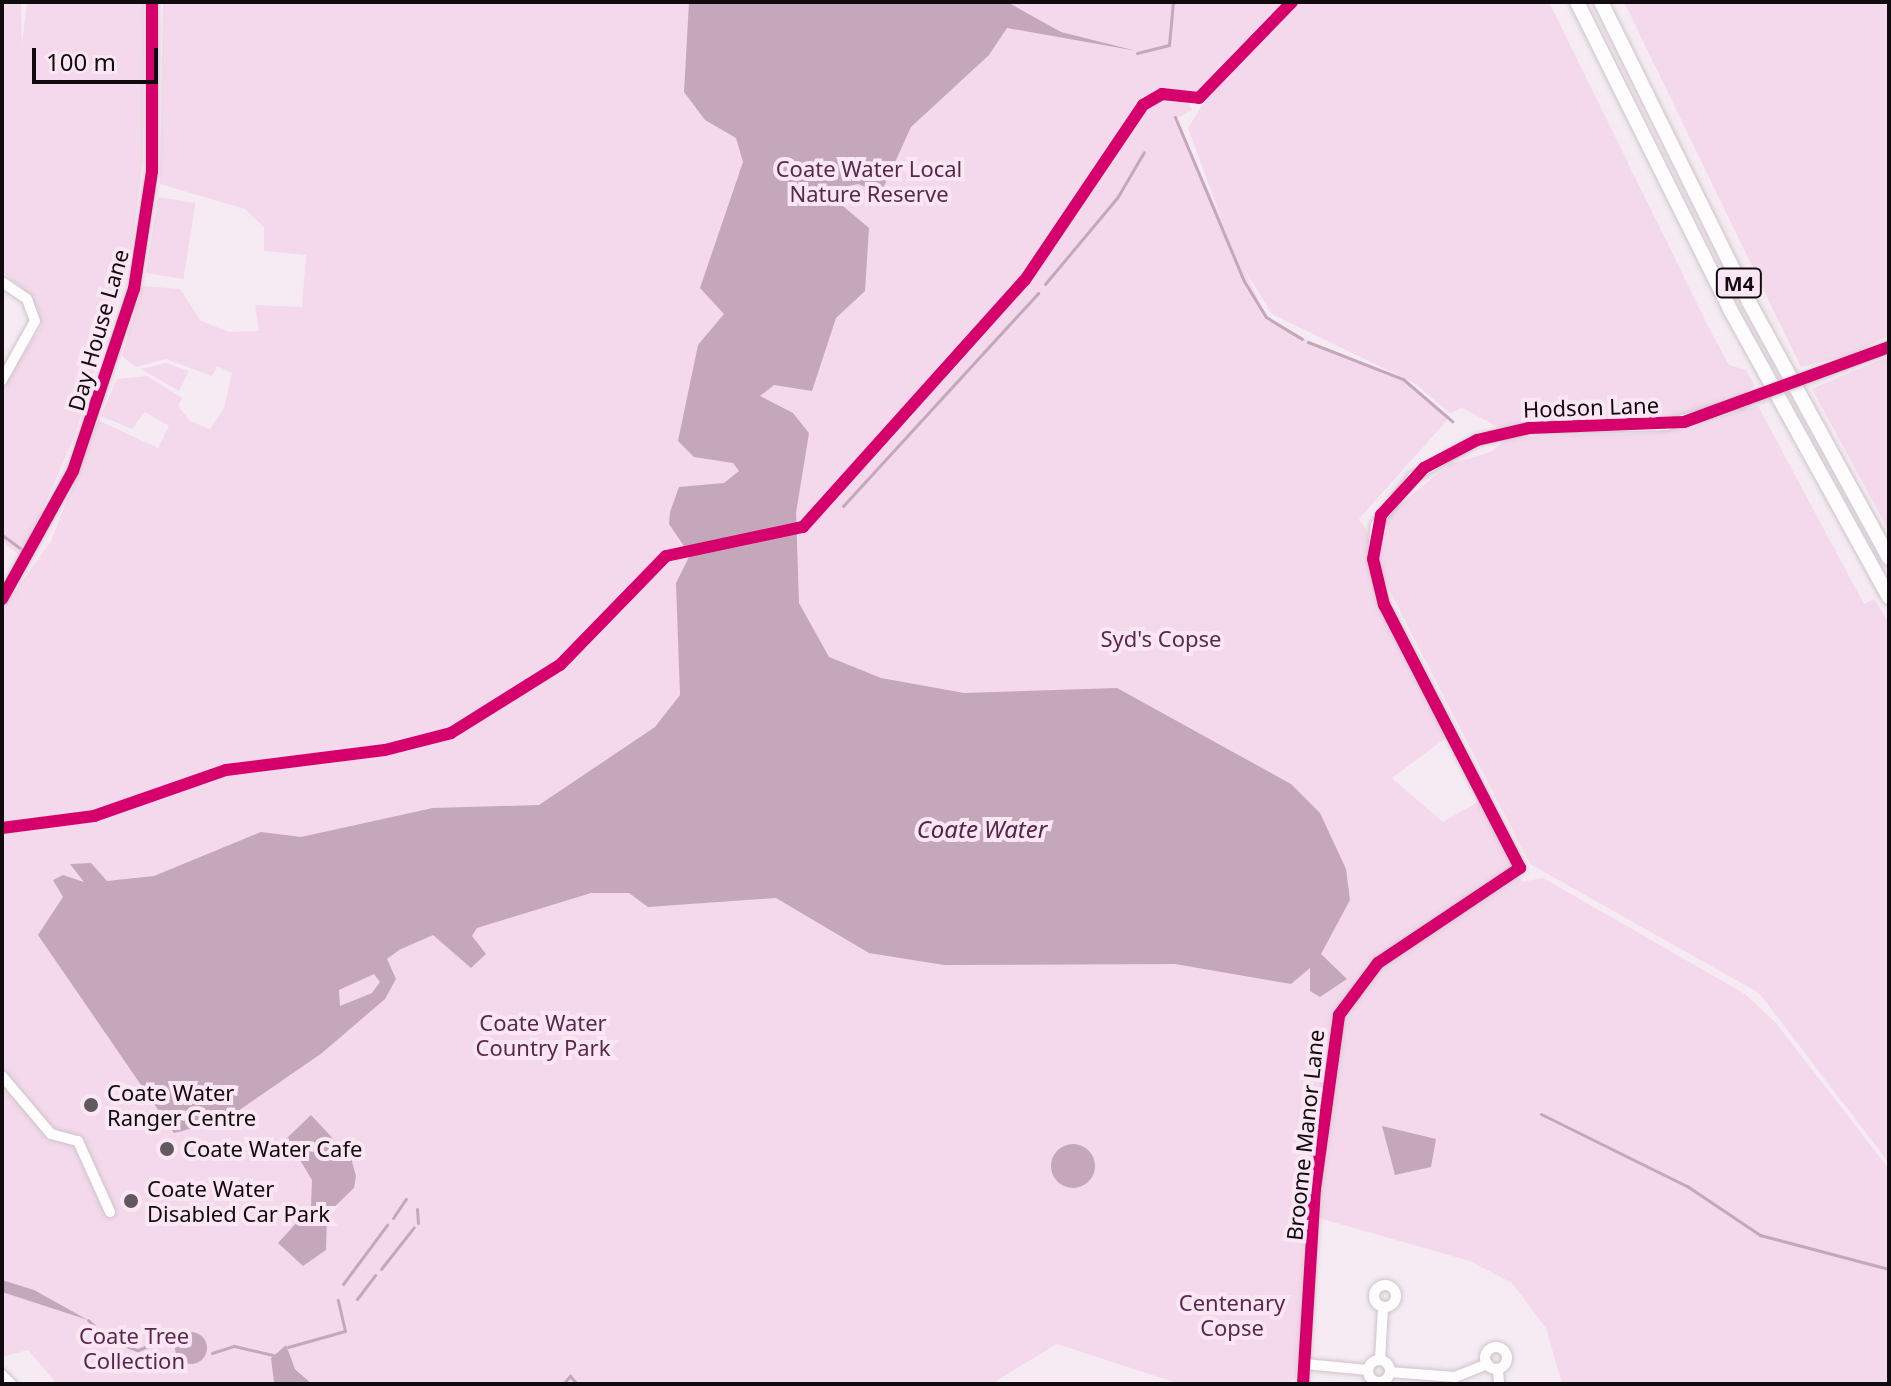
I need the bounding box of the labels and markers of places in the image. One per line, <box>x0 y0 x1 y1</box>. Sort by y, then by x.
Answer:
place label: Coate Water Ranger Centre <box>107 1079 256 1130</box>
marker: Coate Water Ranger Centre <box>82 1096 100 1114</box>
place label: Coate Water Cafe <box>183 1136 362 1162</box>
marker: Coate Water Cafe <box>158 1140 176 1158</box>
place label: Coate Water Disabled Car Park <box>147 1175 330 1226</box>
marker: Coate Water Disabled Car Park <box>122 1192 140 1210</box>

